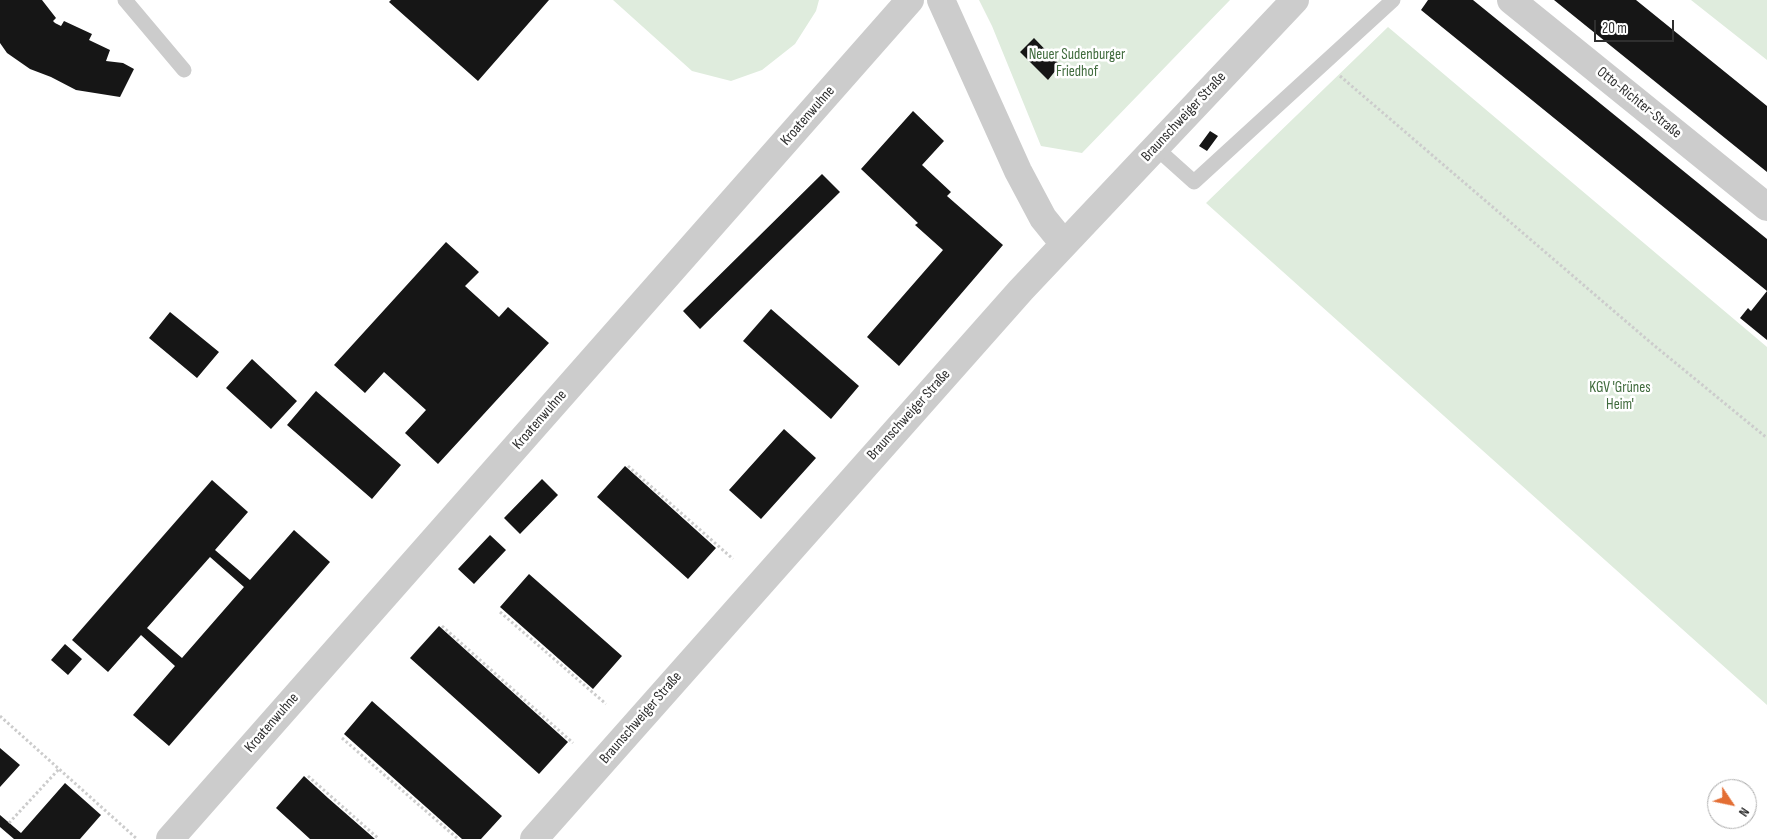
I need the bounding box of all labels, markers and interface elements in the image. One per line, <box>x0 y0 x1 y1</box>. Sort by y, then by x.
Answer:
scale bar <box>1597 10 1677 42</box>
text: 20 m <box>1602 19 1627 38</box>
park label: Neuer Sudenburger Friedhof <box>1029 46 1125 81</box>
street label: Otto-Richter-Straße <box>1593 63 1685 143</box>
street label: Braunschweiger Straße <box>1138 68 1230 166</box>
street label: Kroatenwuhne <box>777 82 839 150</box>
street label: Braunschweiger Straße <box>864 366 954 464</box>
park label: KGV 'Grünes Heim' <box>1589 379 1651 414</box>
street label: Kroatenwuhne <box>509 386 571 454</box>
street label: Braunschweiger Straße <box>596 668 686 768</box>
street label: Kroatenwuhne <box>241 689 303 757</box>
north arrow <box>1707 779 1757 829</box>
text: N <box>1735 804 1753 820</box>

